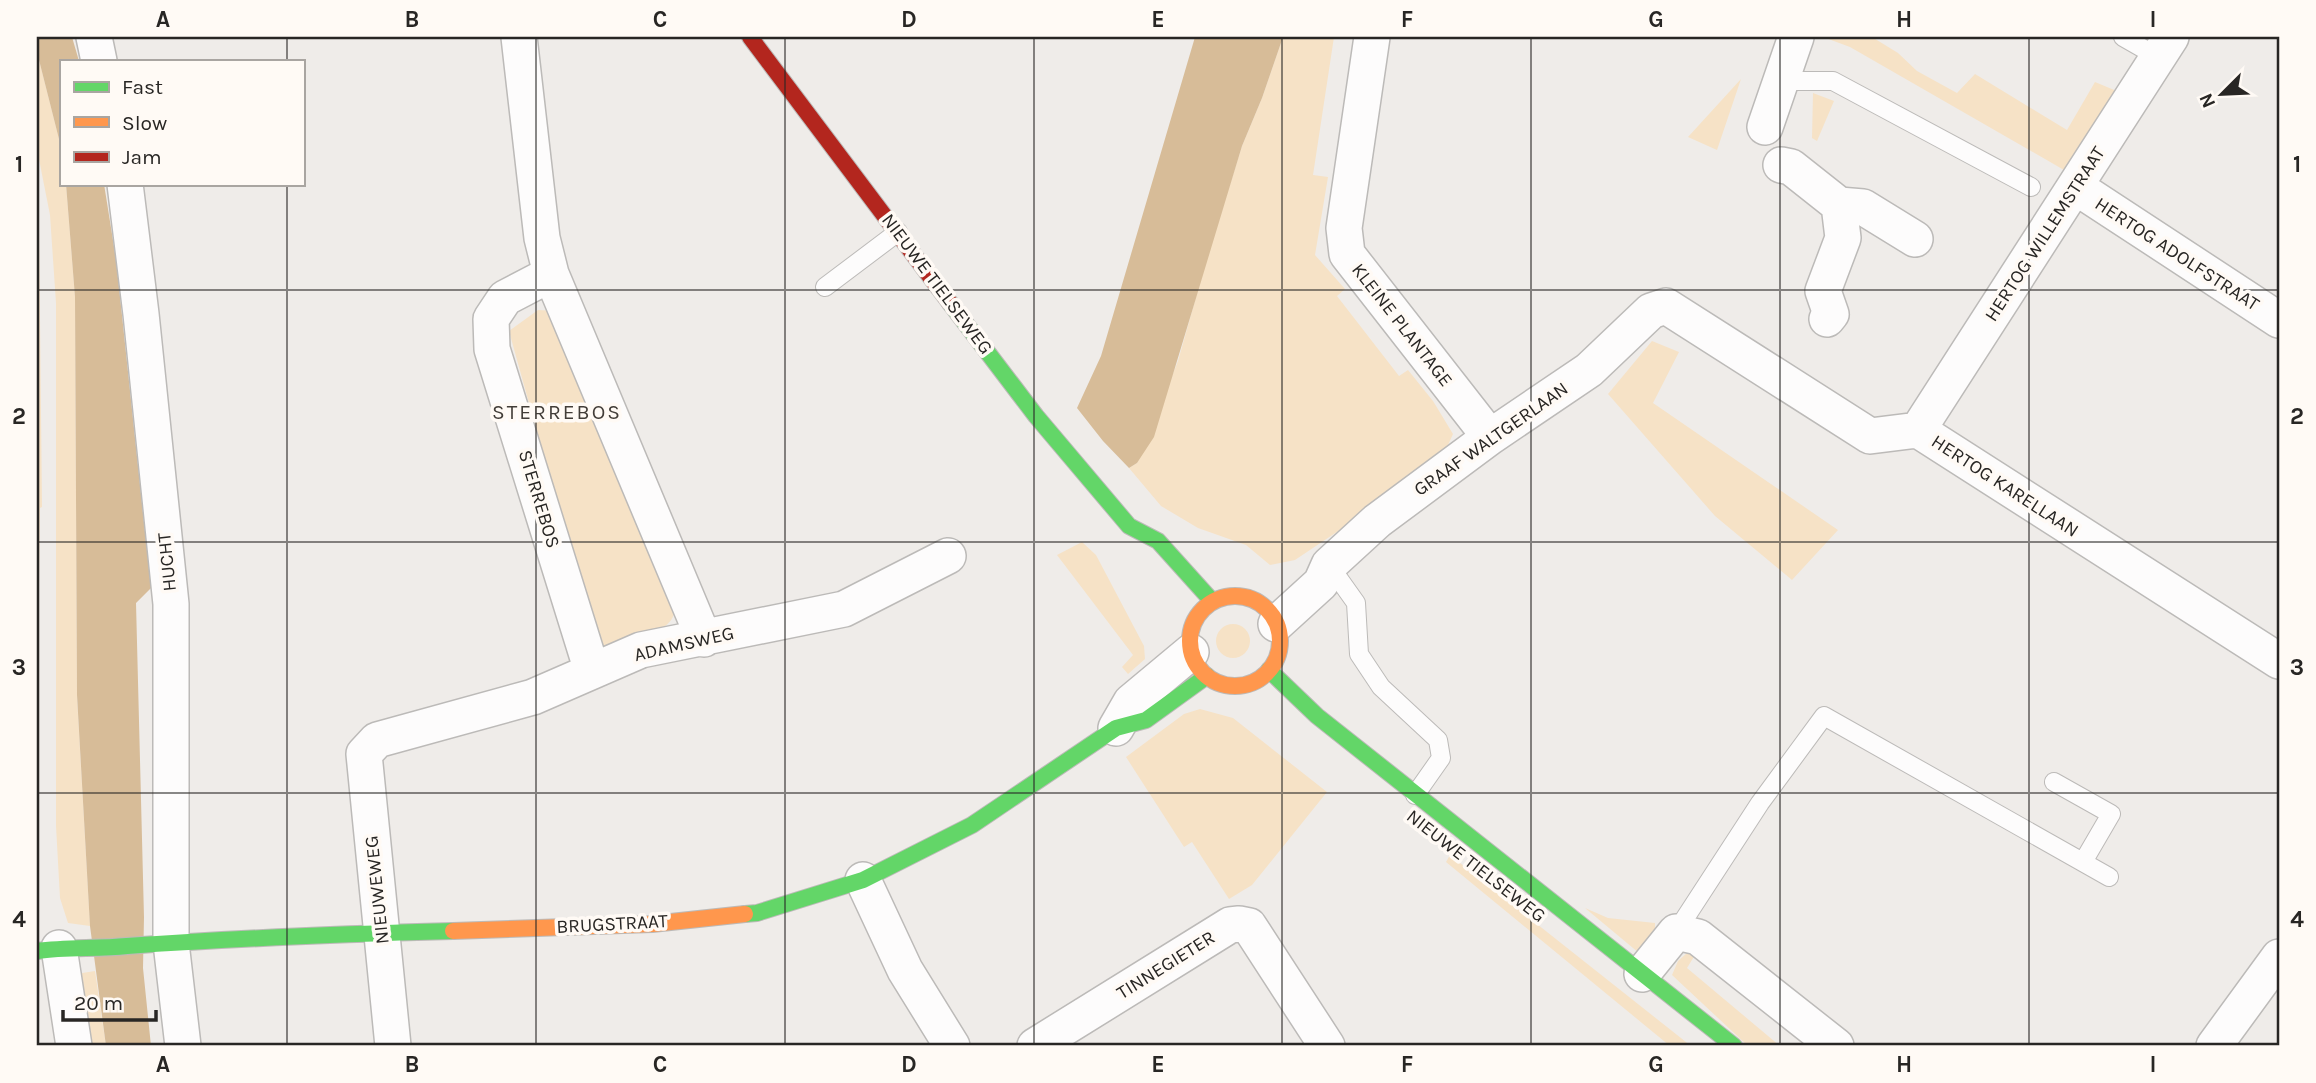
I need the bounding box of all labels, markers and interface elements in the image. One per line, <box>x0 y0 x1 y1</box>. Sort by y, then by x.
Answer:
text: A <box>156 6 170 33</box>
text: B <box>405 6 419 33</box>
text: C <box>653 6 667 33</box>
text: D <box>901 6 917 33</box>
text: E <box>1151 6 1165 33</box>
text: F <box>1401 6 1413 33</box>
text: G <box>1648 6 1664 33</box>
text: H <box>1896 6 1912 33</box>
text: I <box>2149 6 2157 33</box>
legend <box>60 60 304 186</box>
north arrow <box>2186 60 2256 130</box>
text: Fast <box>122 75 163 99</box>
text: N <box>2195 90 2220 111</box>
text: Slow <box>122 111 167 135</box>
street label: HERTOG WILLEMSTRAAT <box>1980 142 2110 325</box>
text: Jam <box>122 145 162 169</box>
text: 1 <box>15 151 23 178</box>
text: 1 <box>2293 151 2301 178</box>
street label: HERTOG ADOLFSTRAAT <box>2091 193 2264 316</box>
street label: NIEUWE TIELSEWEG <box>877 209 997 359</box>
street label: KLEINE PLANTAGE <box>1347 259 1457 391</box>
street label: GRAAF WALTGERLAAN <box>1410 377 1572 501</box>
district label: STERREBOS <box>492 400 622 424</box>
text: 2 <box>12 403 26 430</box>
text: 2 <box>2290 403 2304 430</box>
street label: HERTOG KARELLAAN <box>1927 430 2083 542</box>
street label: STERREBOS <box>514 447 564 551</box>
street label: HUCHT <box>153 531 181 592</box>
street label: ADAMSWEG <box>632 622 736 666</box>
text: 3 <box>12 654 26 681</box>
text: 3 <box>2290 654 2304 681</box>
street label: NIEUWE TIELSEWEG <box>1402 805 1550 927</box>
street label: NIEUWEWEG <box>360 835 394 945</box>
text: 4 <box>12 906 26 933</box>
text: 4 <box>2290 906 2304 933</box>
street label: BRUGSTRAAT <box>556 910 669 938</box>
street label: TINNEGIETER <box>1113 926 1219 1004</box>
scale bar <box>63 978 156 1022</box>
text: 20 m <box>74 991 123 1015</box>
text: A <box>156 1051 170 1078</box>
text: B <box>405 1051 419 1078</box>
text: C <box>653 1051 667 1078</box>
text: D <box>901 1051 917 1078</box>
text: E <box>1151 1051 1165 1078</box>
text: F <box>1401 1051 1413 1078</box>
text: G <box>1648 1051 1664 1078</box>
text: H <box>1896 1051 1912 1078</box>
text: I <box>2149 1051 2157 1078</box>

